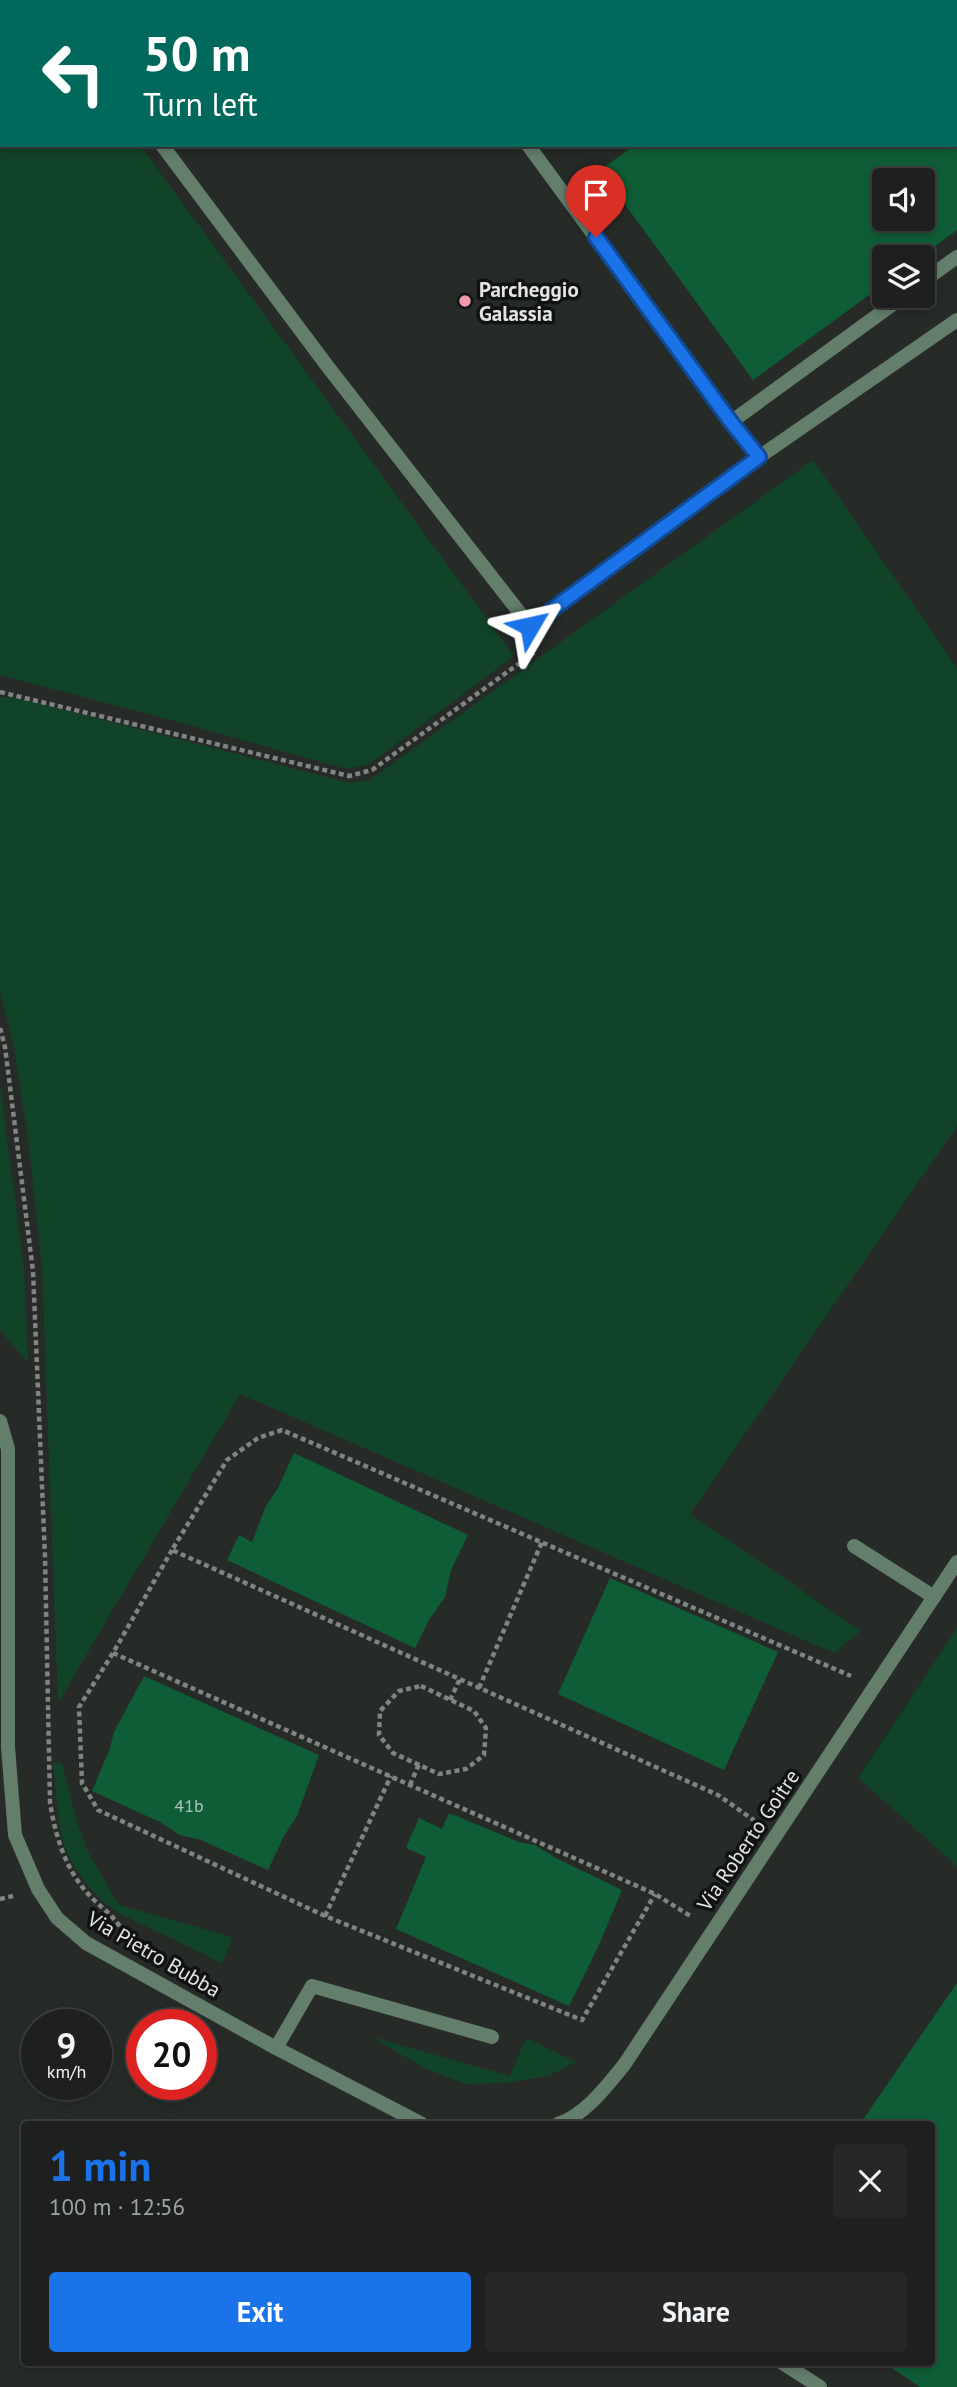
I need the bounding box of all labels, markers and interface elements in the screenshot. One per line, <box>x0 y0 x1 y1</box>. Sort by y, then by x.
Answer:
text: 50 m <box>143 21 250 85</box>
icon: left <box>28 28 119 119</box>
text: Turn left <box>143 83 258 125</box>
pin <box>566 165 626 237</box>
map controls <box>872 168 935 308</box>
button: sound <box>872 168 935 231</box>
icon: arrive <box>577 176 615 214</box>
button: layers <box>872 245 935 308</box>
place label: Parcheggio Galassia <box>479 276 579 327</box>
marker: Parcheggio Galassia <box>457 293 473 309</box>
position arrow <box>493 589 567 663</box>
street label: Via Roberto Goitre <box>690 1764 805 1917</box>
house number: 41b <box>174 1794 204 1817</box>
street label: Via Pietro Bubba <box>82 1904 225 2003</box>
speed limit sign: 20 <box>126 2009 217 2100</box>
text: 9 <box>57 2022 76 2068</box>
text: km/h <box>47 2060 86 2083</box>
text: 1 min <box>49 2138 151 2193</box>
button: close <box>833 2144 907 2218</box>
text: 100 m · 12:56 <box>49 2192 185 2221</box>
button: Exit <box>49 2272 471 2352</box>
button: Share <box>485 2272 907 2352</box>

